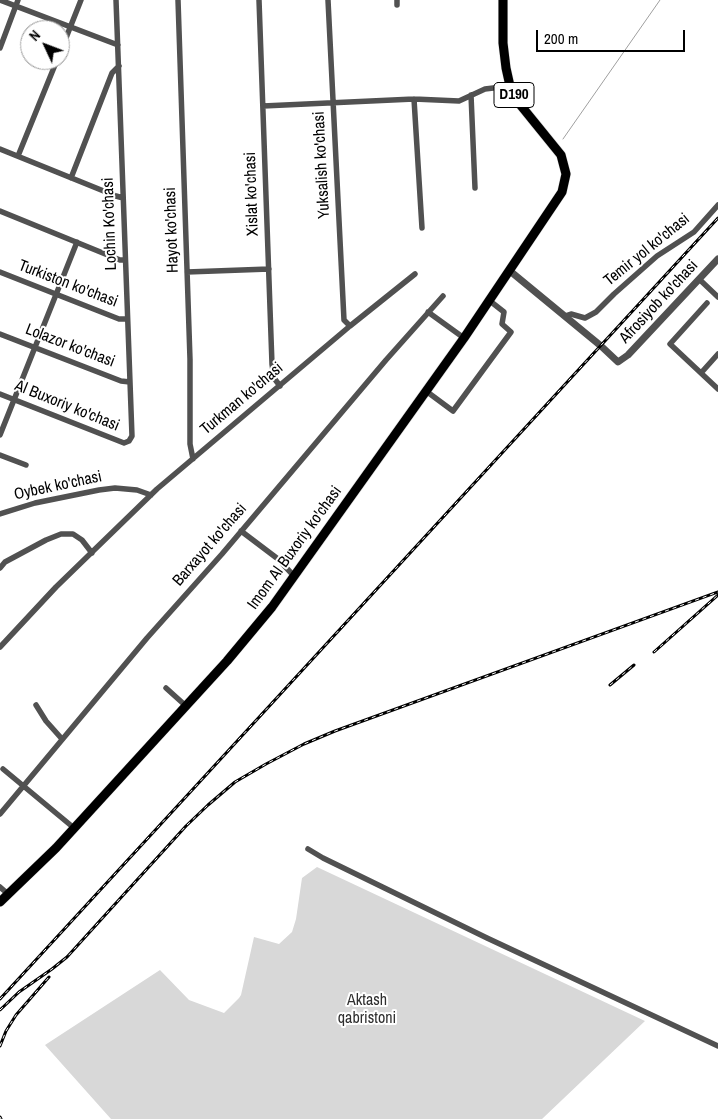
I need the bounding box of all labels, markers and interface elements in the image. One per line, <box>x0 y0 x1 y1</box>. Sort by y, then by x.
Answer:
north arrow <box>20 20 70 70</box>
scale bar <box>538 20 687 52</box>
text: N <box>25 26 44 45</box>
text: 200 m <box>544 28 578 49</box>
road number: D190 <box>494 82 534 108</box>
street label: Yuksalish ko'chasi <box>310 111 334 219</box>
street label: Xislat ko'chasi <box>241 152 263 236</box>
street label: Lochin Ko'chasi <box>99 177 121 271</box>
street label: Hayot ko'chasi <box>161 187 183 273</box>
street label: Temir yol ko'chasi <box>600 210 694 290</box>
street label: Turkiston ko'chasi <box>16 256 120 312</box>
street label: Afrosiyob ko'chasi <box>616 256 702 348</box>
street label: Lolazor ko'chasi <box>22 320 118 372</box>
street label: Turkman ko'chasi <box>197 359 287 439</box>
street label: Al Buxoriy ko'chasi <box>12 376 122 436</box>
street label: Oybek ko'chasi <box>12 467 104 505</box>
street label: Imom Al Buxoriy ko'chasi <box>244 483 346 613</box>
street label: Barxayot ko'chasi <box>169 500 251 590</box>
park label: Aktash qabristoni <box>338 991 396 1029</box>

